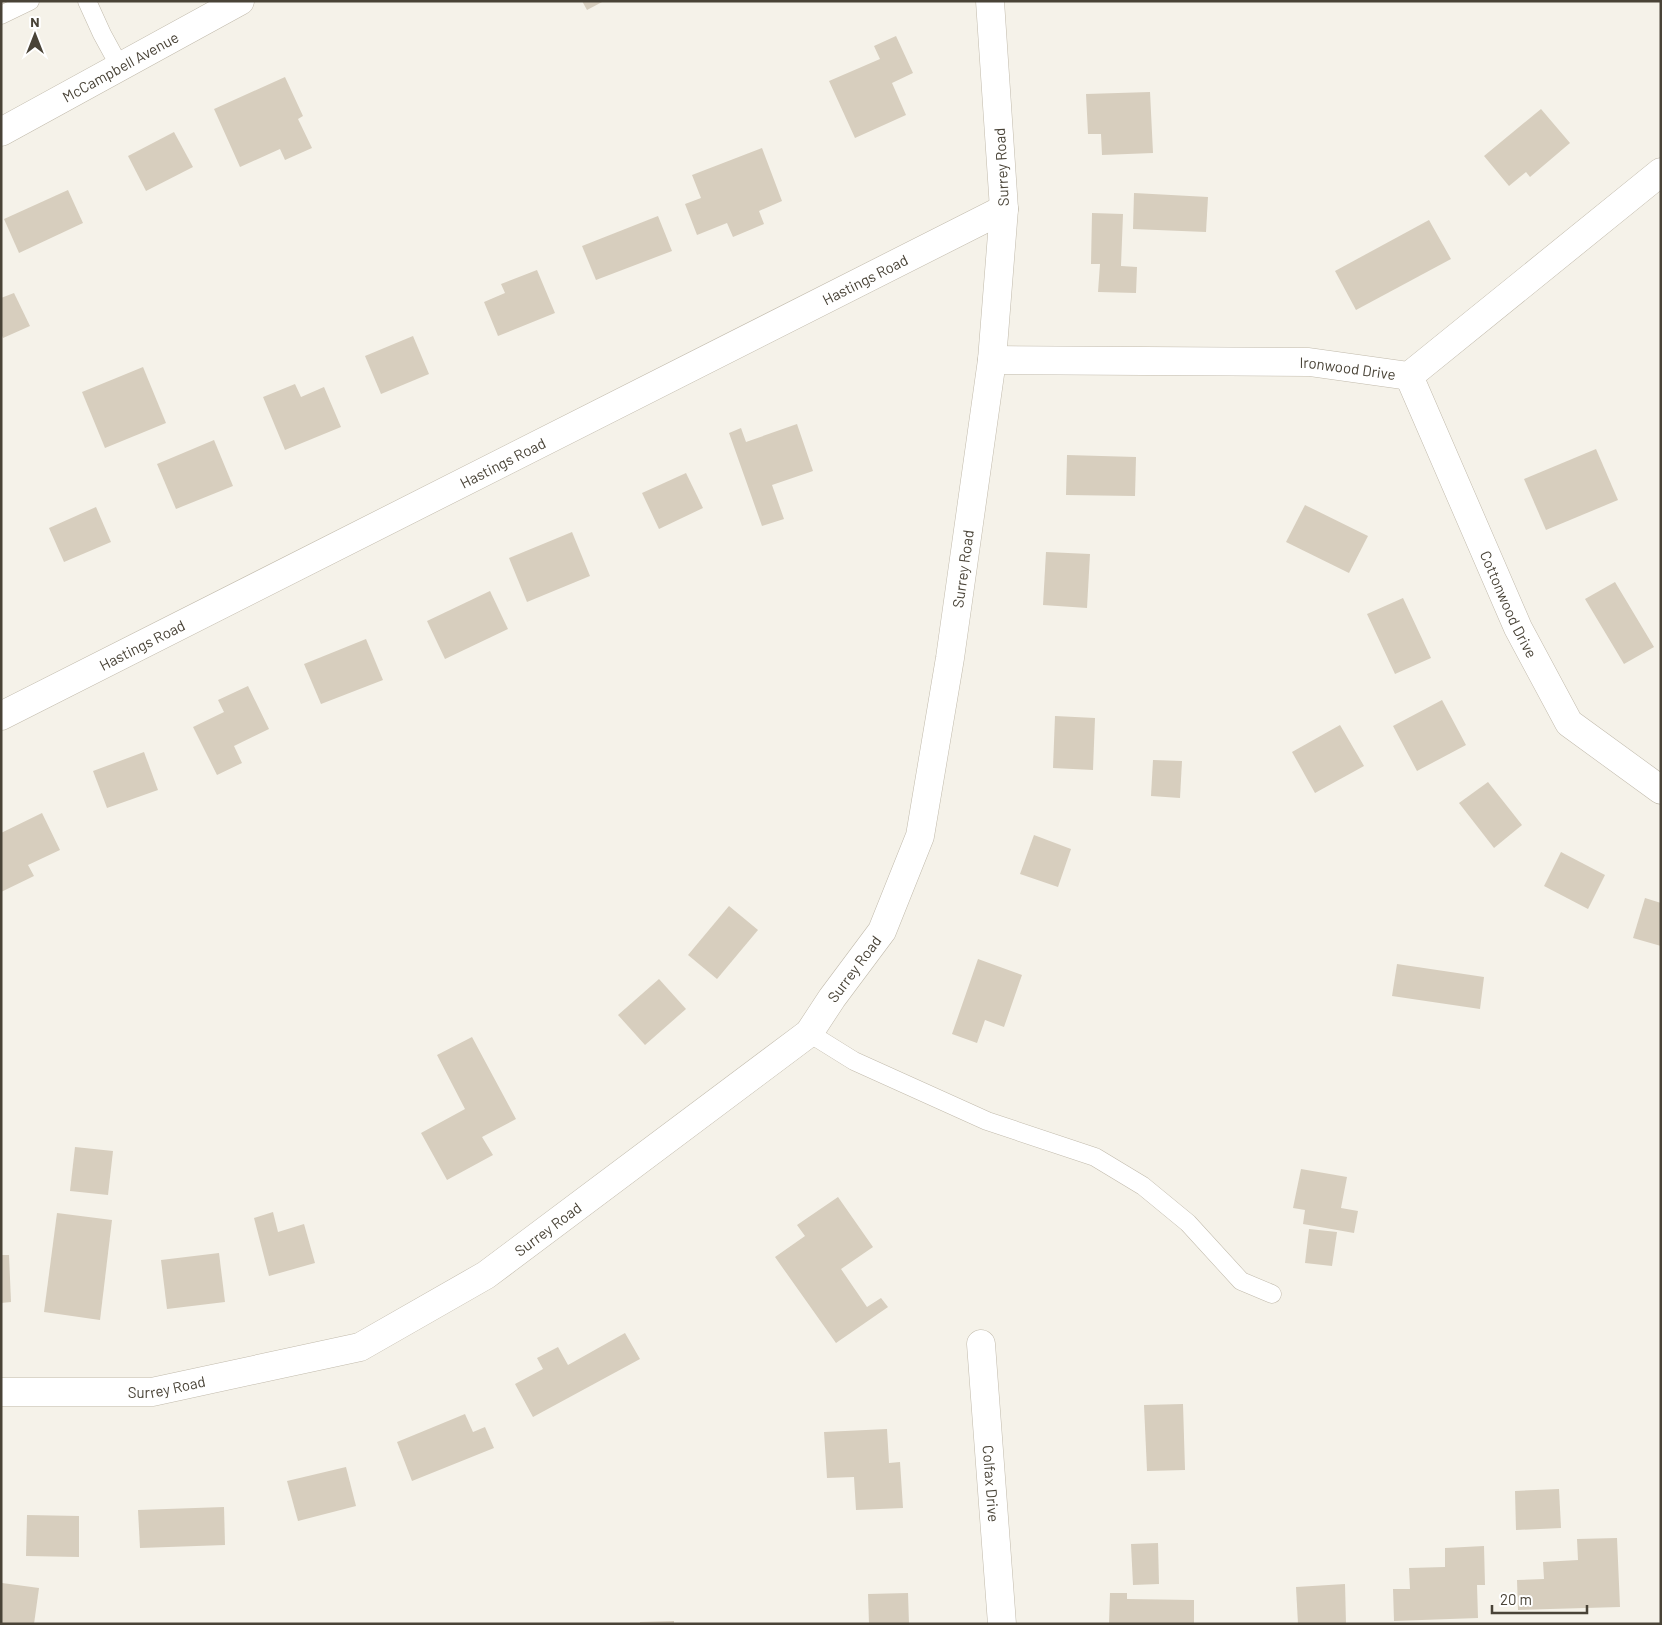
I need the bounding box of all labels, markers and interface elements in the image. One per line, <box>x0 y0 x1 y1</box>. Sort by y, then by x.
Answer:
north arrow <box>10 10 60 60</box>
text: N <box>30 13 40 30</box>
street label: McCampbell Avenue <box>59 28 181 106</box>
street label: Surrey Road <box>990 127 1012 207</box>
street label: Hastings Road <box>819 250 911 308</box>
street label: Ironwood Drive <box>1299 353 1397 383</box>
street label: Hastings Road <box>457 433 548 492</box>
street label: Surrey Road <box>948 529 977 609</box>
street label: Cottonwood Drive <box>1477 548 1541 661</box>
street label: Hastings Road <box>96 616 188 674</box>
street label: Surrey Road <box>823 932 885 1006</box>
street label: Surrey Road <box>511 1198 585 1260</box>
street label: Surrey Road <box>128 1372 207 1401</box>
street label: Colfax Drive <box>980 1444 1003 1523</box>
scale bar <box>1492 1582 1587 1614</box>
text: 20 m <box>1500 1590 1532 1608</box>

